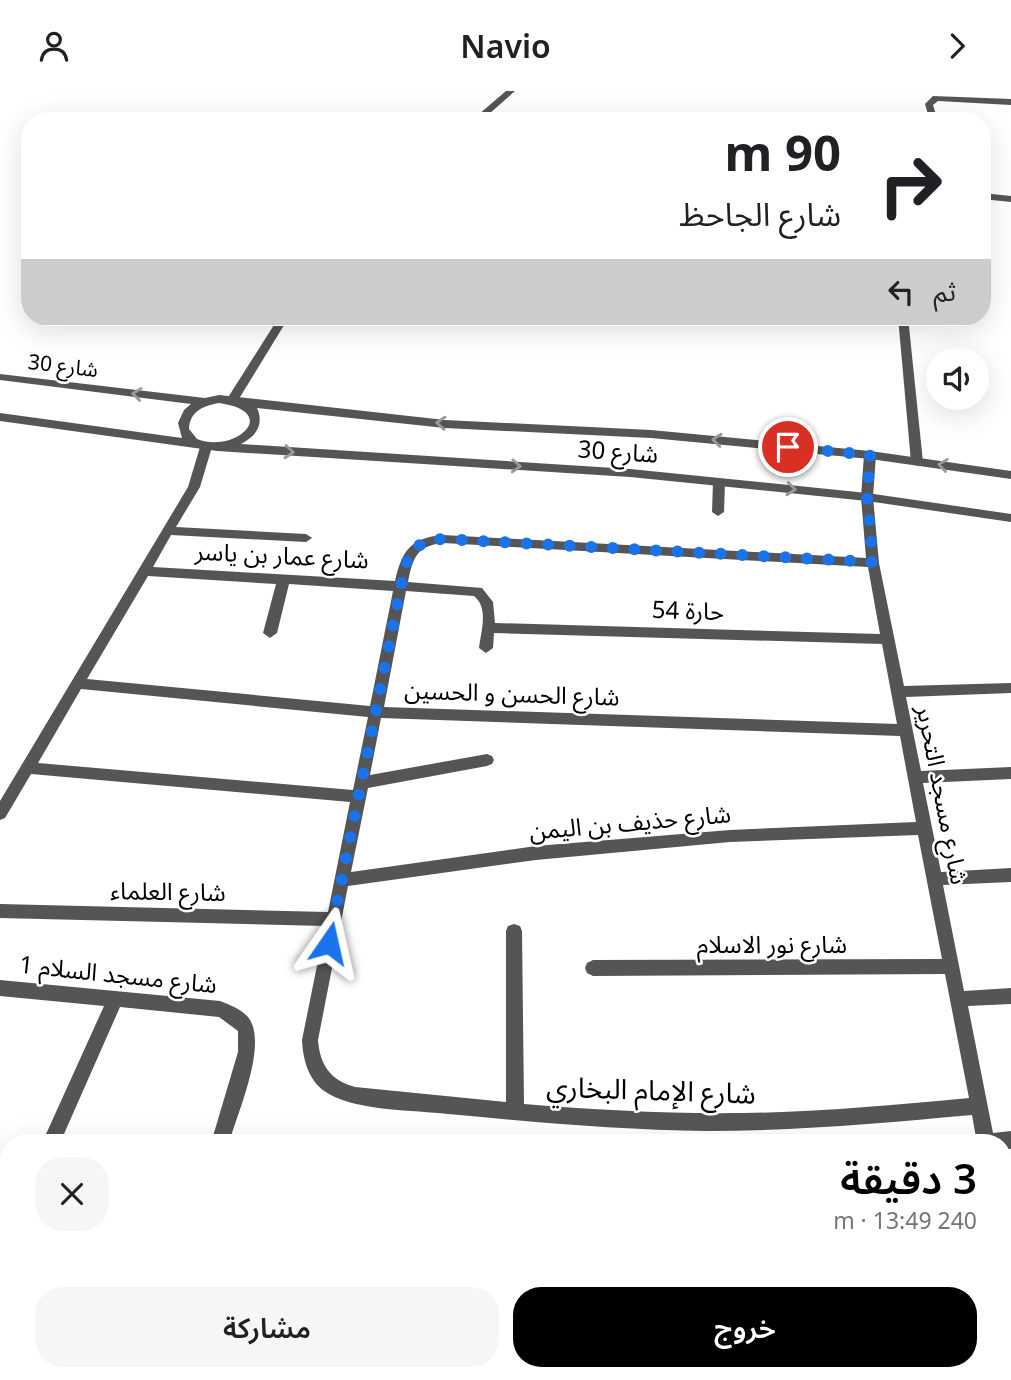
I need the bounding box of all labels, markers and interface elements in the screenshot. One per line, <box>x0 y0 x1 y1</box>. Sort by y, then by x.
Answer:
text: Navio <box>460 24 551 67</box>
icon: person <box>35 27 73 65</box>
icon: forward <box>938 27 976 65</box>
text: 90 m <box>724 119 841 185</box>
icon: right <box>865 140 956 231</box>
text: شارع الجاحظ <box>679 192 841 235</box>
icon: left <box>882 273 920 311</box>
text: ثم <box>934 273 956 309</box>
street label: شارع 30 <box>26 347 100 385</box>
map controls <box>926 347 989 410</box>
button: sound <box>926 347 989 410</box>
one-way arrow <box>131 386 143 401</box>
one-way arrow <box>436 416 447 431</box>
pin <box>758 417 818 477</box>
icon: arrive <box>769 428 807 466</box>
street label: شارع 30 <box>577 431 659 472</box>
one-way arrow <box>712 433 723 448</box>
one-way arrow <box>284 444 295 459</box>
one-way arrow <box>938 458 949 473</box>
one-way arrow <box>511 459 522 474</box>
one-way arrow <box>786 481 797 496</box>
street label: شارع عمار بن ياسر <box>193 533 370 578</box>
street label: حارة 54 <box>651 592 725 627</box>
street label: شارع الحسن و الحسين <box>404 672 620 715</box>
street label: شارع مسجد التحرير <box>908 701 977 888</box>
street label: شارع حذيف بن اليمن <box>528 796 732 849</box>
street label: شارع العلماء <box>110 873 226 910</box>
position arrow <box>292 906 366 980</box>
street label: شارع نور الاسلام <box>697 927 847 963</box>
street label: شارع مسجد السلام 1 <box>17 947 219 1003</box>
street label: شارع الإمام البخاري <box>546 1066 756 1115</box>
text: 3 دقيقة <box>840 1149 977 1206</box>
button: close <box>35 1157 109 1231</box>
text: 240 m · 13:49 <box>833 1204 977 1236</box>
button: مشاركة <box>35 1287 499 1367</box>
button: خروج <box>513 1287 977 1367</box>

